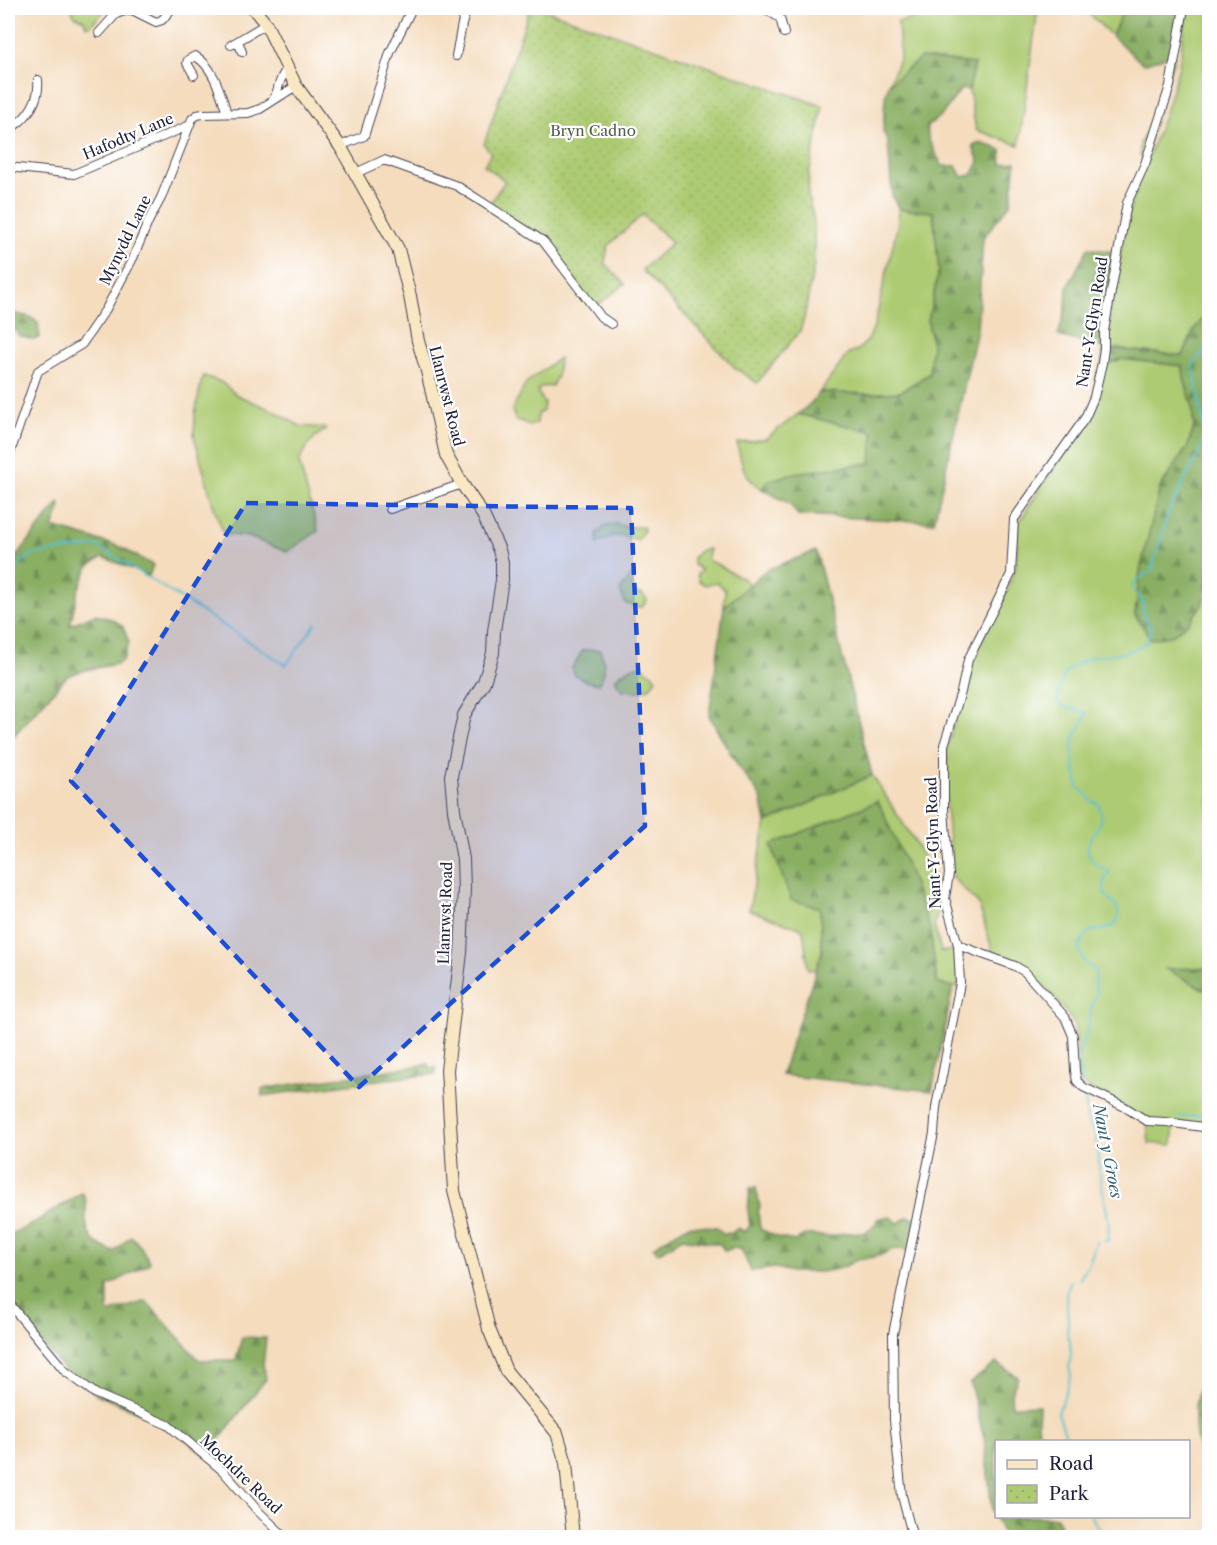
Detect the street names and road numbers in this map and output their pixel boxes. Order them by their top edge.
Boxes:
street label: Hafodty Lane [80,108,176,164]
street label: Mynydd Lane [95,192,155,288]
street label: Nant-Y-Glyn Road [1072,255,1112,389]
street label: Llanrwst Road [425,344,469,448]
street label: Nant-Y-Glyn Road [921,777,945,909]
street label: Llanrwst Road [434,861,456,965]
street label: Mochdre Road [196,1430,286,1518]

